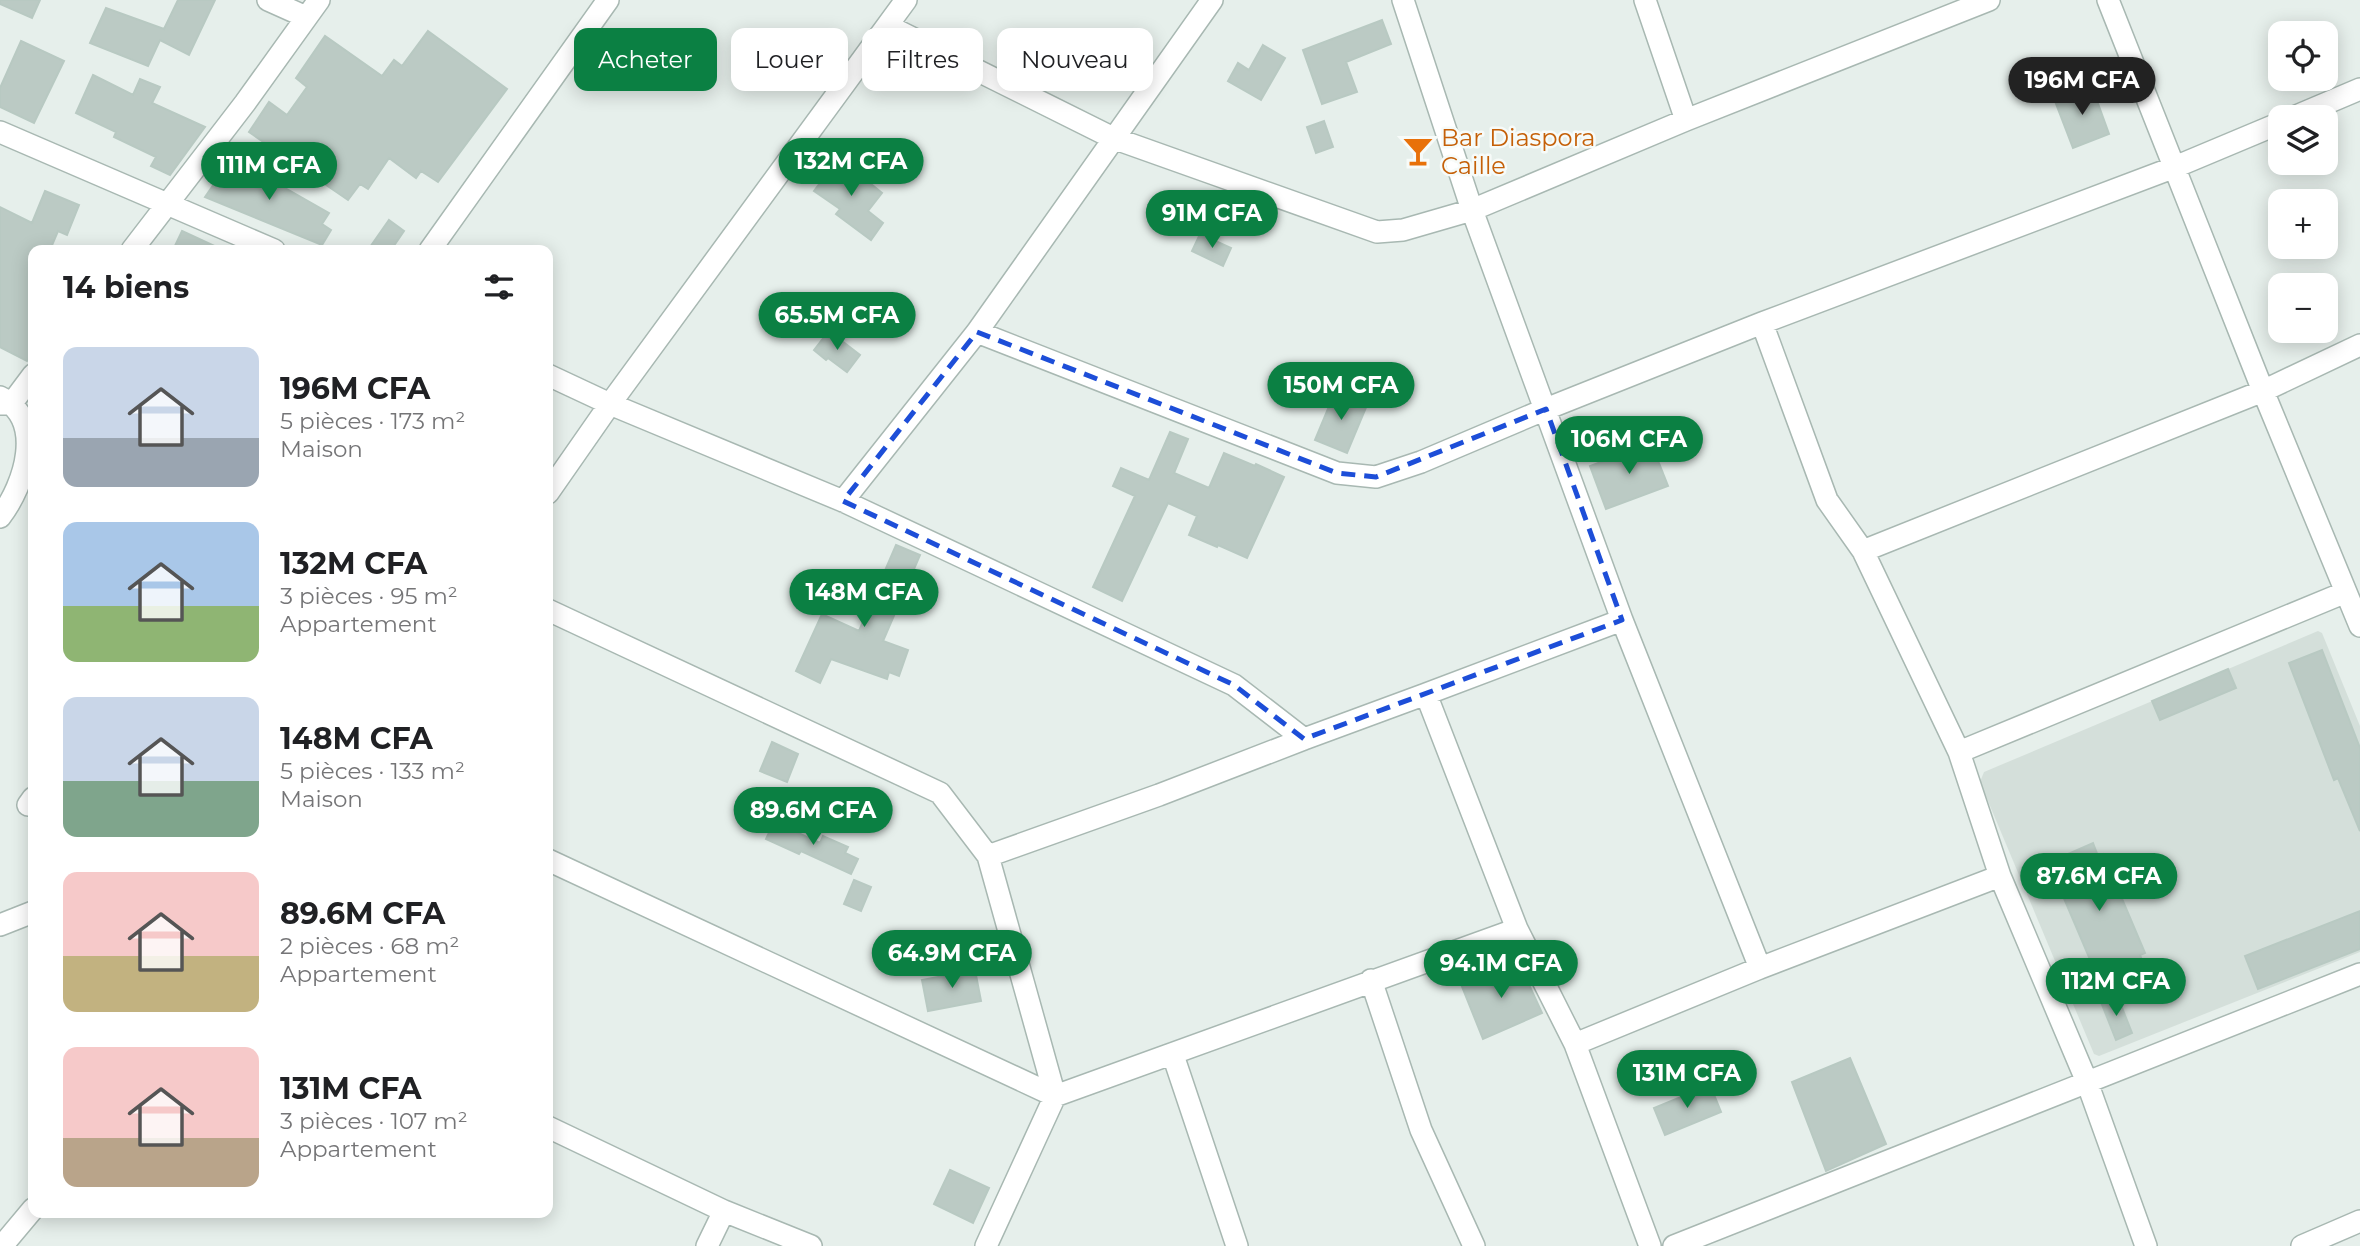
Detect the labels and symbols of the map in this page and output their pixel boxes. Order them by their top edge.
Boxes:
pin: 196M CFA [2010,58,2154,117]
place label: Bar Diaspora Caille [1441,123,1595,180]
bar icon: Bar Diaspora Caille [1401,134,1435,168]
pin: 132M CFA [779,138,923,198]
pin: 111M CFA [197,142,341,202]
pin: 91M CFA [1147,190,1277,250]
pin: 65.5M CFA [757,292,917,352]
pin: 150M CFA [1269,362,1413,422]
pin: 106M CFA [1557,416,1701,476]
pin: 148M CFA [792,570,936,629]
pin: 89.6M CFA [733,788,893,847]
pin: 87.6M CFA [2019,853,2179,913]
pin: 64.9M CFA [872,930,1032,990]
pin: 94.1M CFA [1421,940,1581,1000]
pin: 112M CFA [2044,958,2188,1018]
pin: 131M CFA [1615,1050,1759,1110]

